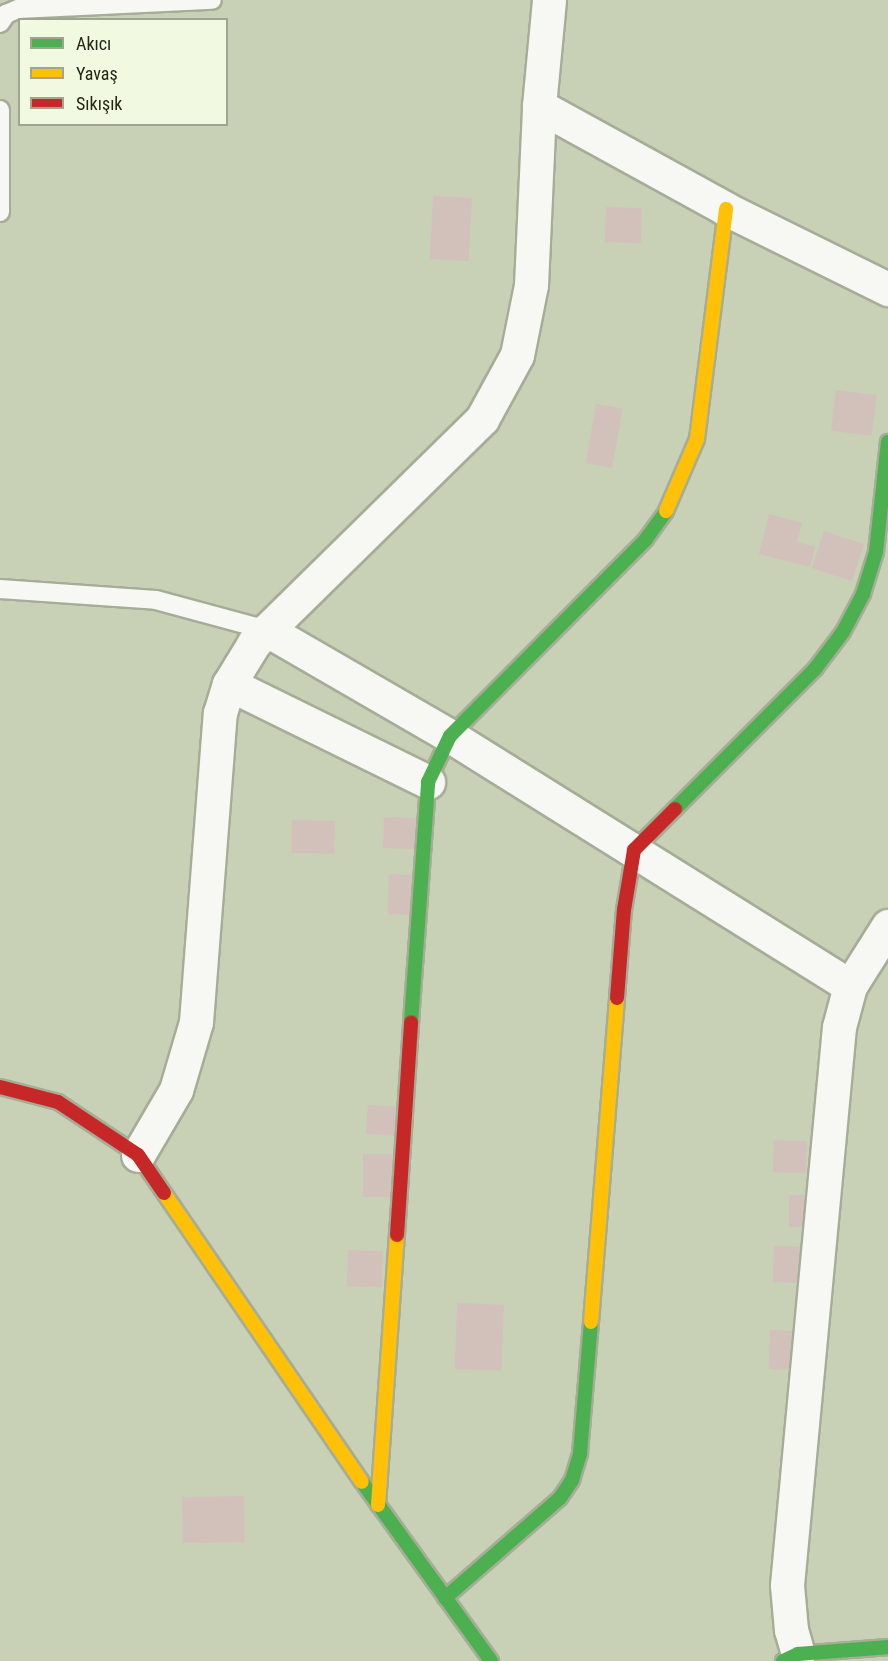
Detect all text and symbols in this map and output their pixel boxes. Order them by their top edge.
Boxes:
legend [18,18,228,126]
text: Akıcı [76,33,111,54]
text: Yavaş [76,63,118,84]
text: Sıkışık [76,93,122,114]

